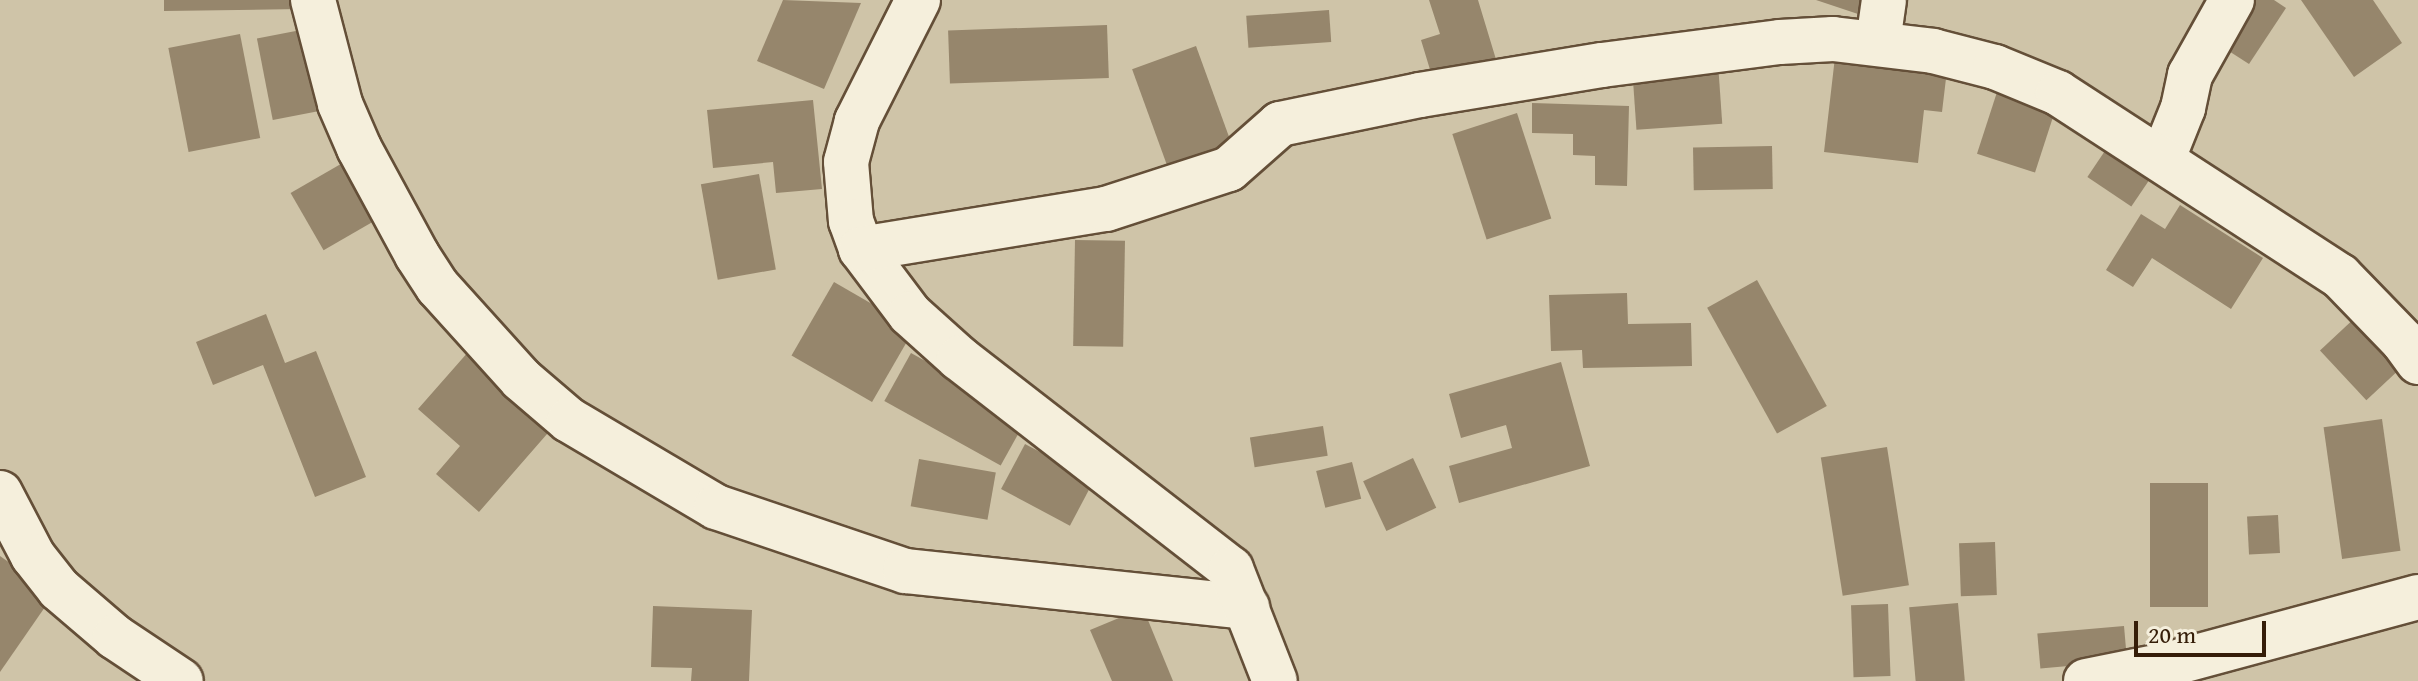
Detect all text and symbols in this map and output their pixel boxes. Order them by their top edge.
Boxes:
scale bar [2138,605,2270,655]
text: 20 m [2148,617,2196,652]

